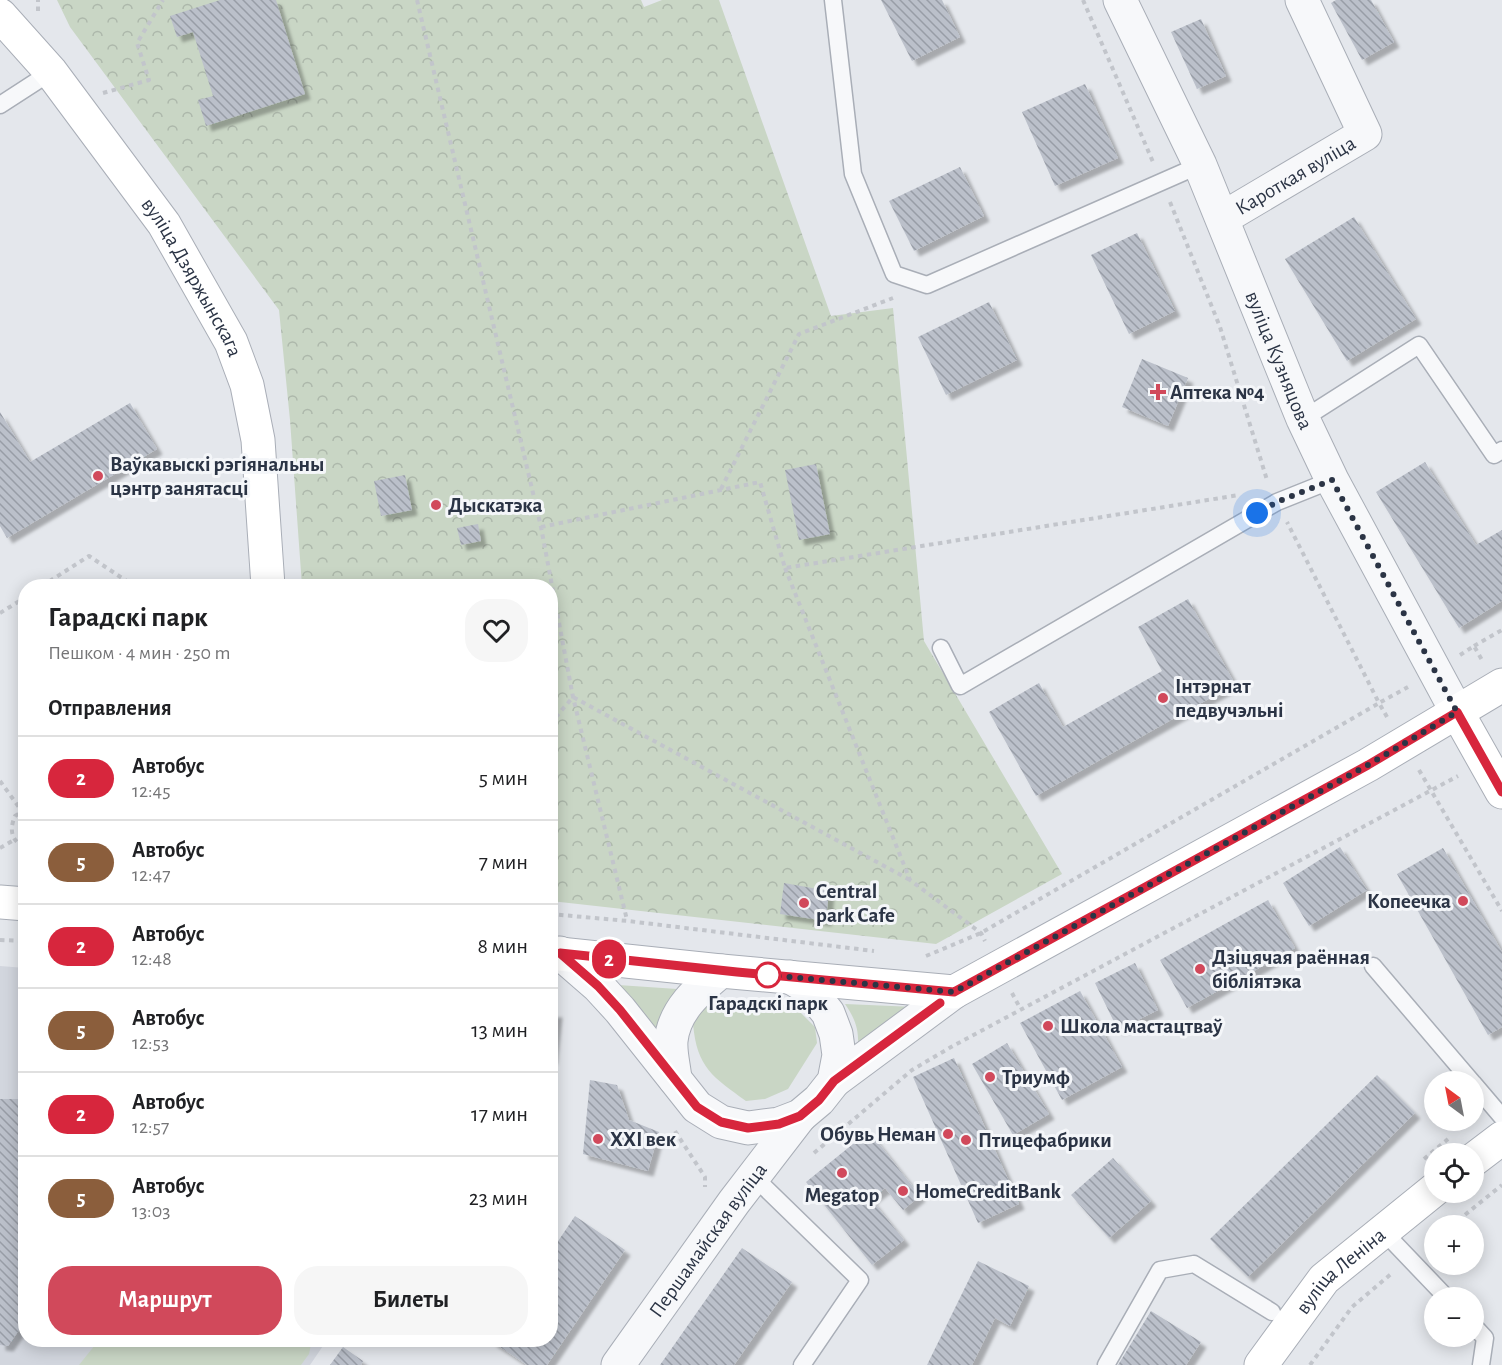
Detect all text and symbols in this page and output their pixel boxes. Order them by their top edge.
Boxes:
street label: Кароткая вуліца [1232,132,1360,219]
street label: вуліца Дзяржынскага [137,194,246,360]
street label: вуліца Кузняцова [1241,288,1317,433]
place label: Аптека №4 [1170,382,1265,403]
marker: Аптека №4 [1151,385,1165,399]
place label: Ваўкавыскі рэгіянальны цэнтр занятасці [110,454,324,499]
marker: Ваўкавыскі рэгіянальны цэнтр занятасці [91,469,105,483]
place label: Дыскатэка [448,495,542,516]
marker: Дыскатэка [429,498,443,512]
your location [1242,498,1272,528]
button: heart [465,599,528,662]
text: Гарадскі парк [48,604,208,632]
text: Пешком · 4 мин · 250 m [48,643,230,663]
place label: Інтэрнат педвучэльні [1175,676,1283,721]
marker: Інтэрнат педвучэльні [1156,691,1170,705]
text: Отправления [48,697,172,719]
text: Автобус [132,755,205,777]
text: 5 мин [479,767,528,789]
text: 2 [76,768,86,789]
text: 12:45 [132,781,171,801]
text: Автобус [132,839,205,861]
text: 7 мин [479,851,528,873]
text: 5 [76,852,86,873]
text: 12:47 [132,865,171,885]
place label: Central park Cafe [816,881,895,926]
place label: Копеечка [1367,891,1451,912]
marker: Копеечка [1456,894,1470,908]
marker: Central park Cafe [797,896,811,910]
text: Автобус [132,923,205,945]
text: 8 мин [477,935,528,957]
text: 2 [76,936,86,957]
line badge: 2 [590,940,628,978]
place label: Дзіцячая раённая бібліятэка [1212,947,1370,992]
text: 12:48 [132,949,172,969]
text: 2 [604,949,614,970]
marker: Гарадскі парк [755,962,781,988]
marker: Дзіцячая раённая бібліятэка [1193,962,1207,976]
place label: Гарадскі парк [708,993,829,1014]
text: Автобус [132,1007,205,1029]
place label: Школа мастацтваў [1060,1016,1223,1037]
text: 13 мин [471,1019,528,1041]
marker: Школа мастацтваў [1041,1019,1055,1033]
text: 5 [76,1020,86,1041]
text: 12:53 [132,1033,169,1053]
place label: Триумф [1002,1067,1070,1088]
marker: Триумф [983,1070,997,1084]
north arrow [1424,1071,1484,1131]
map controls [1424,1071,1484,1347]
text: Автобус [132,1091,205,1113]
text: 17 мин [471,1103,528,1125]
text: 2 [76,1104,86,1125]
text: 12:57 [132,1117,169,1137]
place label: Обувь Неман [820,1124,936,1145]
marker: Обувь Неман [941,1127,955,1141]
place label: XXI век [610,1129,677,1150]
place label: Птицефабрики [978,1130,1112,1151]
marker: XXI век [591,1132,605,1146]
marker: Птицефабрики [959,1133,973,1147]
button: locate [1424,1143,1484,1203]
street label: Першамайская вуліца [645,1159,771,1321]
marker: Megatop [835,1166,849,1180]
text: Автобус [132,1175,205,1197]
place label: HomeCreditBank [915,1181,1062,1202]
marker: HomeCreditBank [896,1184,910,1198]
place label: Megatop [805,1185,879,1206]
text: 23 мин [469,1187,528,1209]
text: 5 [76,1188,86,1209]
text: 13:03 [132,1201,171,1221]
button: + [1424,1215,1484,1275]
street label: вуліца Леніна [1292,1224,1390,1318]
button: Маршрут [48,1266,282,1335]
button: Билеты [294,1266,528,1335]
button: − [1424,1287,1484,1347]

